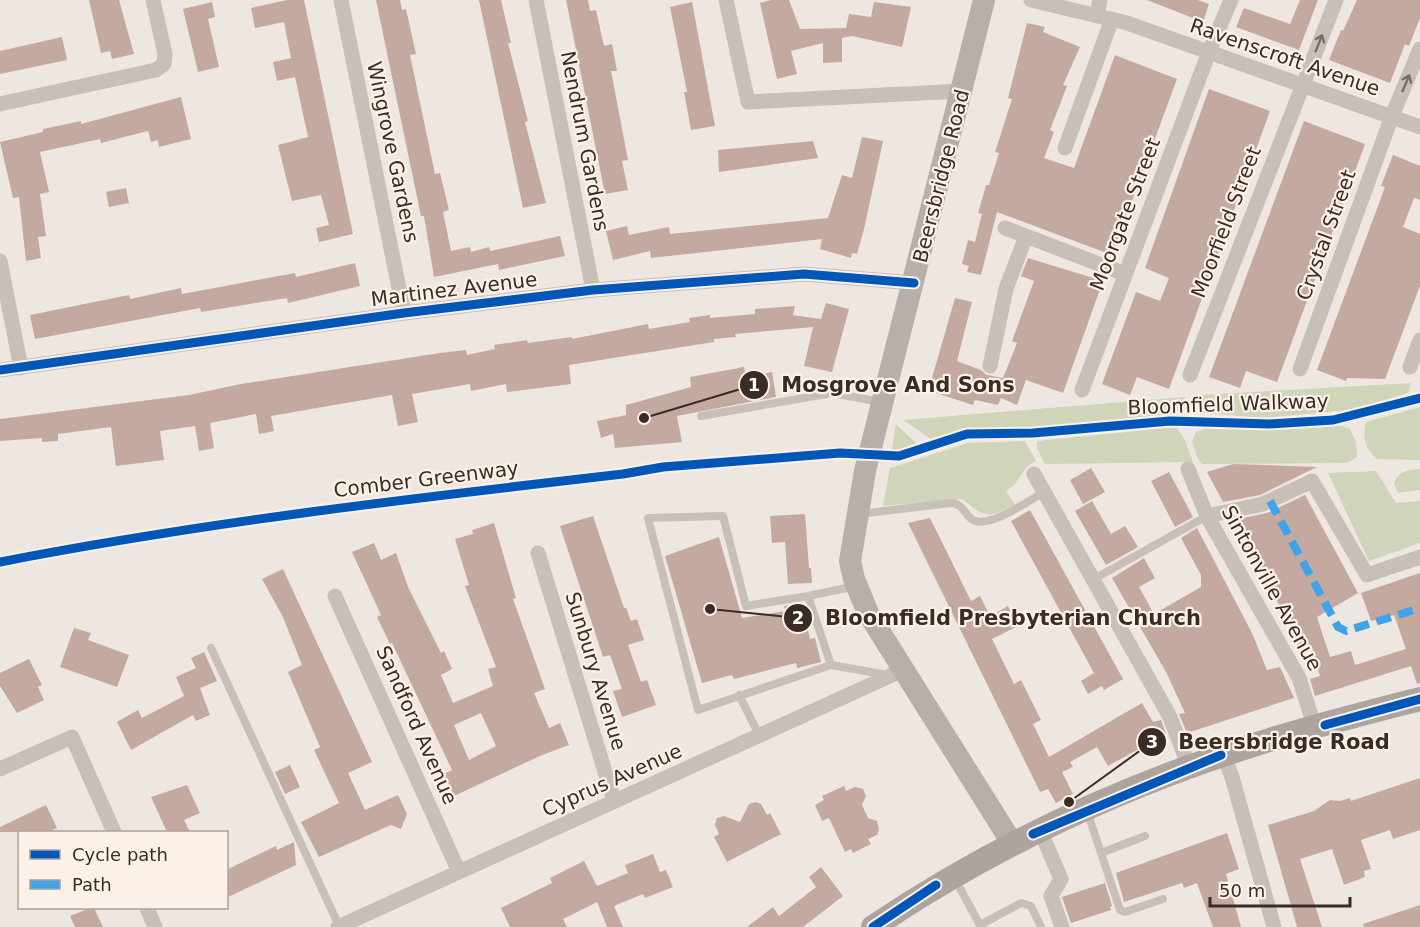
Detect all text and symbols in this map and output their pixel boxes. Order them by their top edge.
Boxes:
street label: Ravenscroft Avenue [1187,13,1383,101]
one-way arrow [1314,34,1325,52]
street label: Nendrum Gardens [556,49,614,233]
street label: Wingrove Gardens [362,59,424,245]
one-way arrow [1401,74,1412,92]
street label: Beersbridge Road [908,87,974,265]
street label: Moorgate Street [1085,134,1165,294]
street label: Moorfield Street [1186,143,1266,301]
street label: Crystal Street [1291,166,1361,304]
street label: Martinez Avenue [370,267,538,311]
callout: Mosgrove And Sons [739,365,1027,404]
text: Mosgrove And Sons [781,373,1015,397]
text: 1 [748,374,760,395]
street label: Bloomfield Walkway [1127,388,1329,420]
street label: Comber Greenway [332,456,520,502]
street label: Sintonville Avenue [1217,501,1327,675]
street label: Sunbury Avenue [561,589,631,753]
callout: Bloomfield Presbyterian Church [783,598,1213,637]
text: Bloomfield Presbyterian Church [825,606,1201,630]
text: 2 [792,607,804,628]
street label: Sandford Avenue [371,642,463,808]
callout: Beersbridge Road [1137,722,1402,761]
text: Beersbridge Road [1178,730,1390,754]
text: 3 [1146,731,1158,752]
street label: Cyprus Avenue [538,738,686,822]
legend [18,831,228,909]
text: Cycle path [72,844,168,865]
scale bar [1210,870,1350,908]
text: Path [72,874,112,895]
text: 50 m [1219,880,1265,901]

